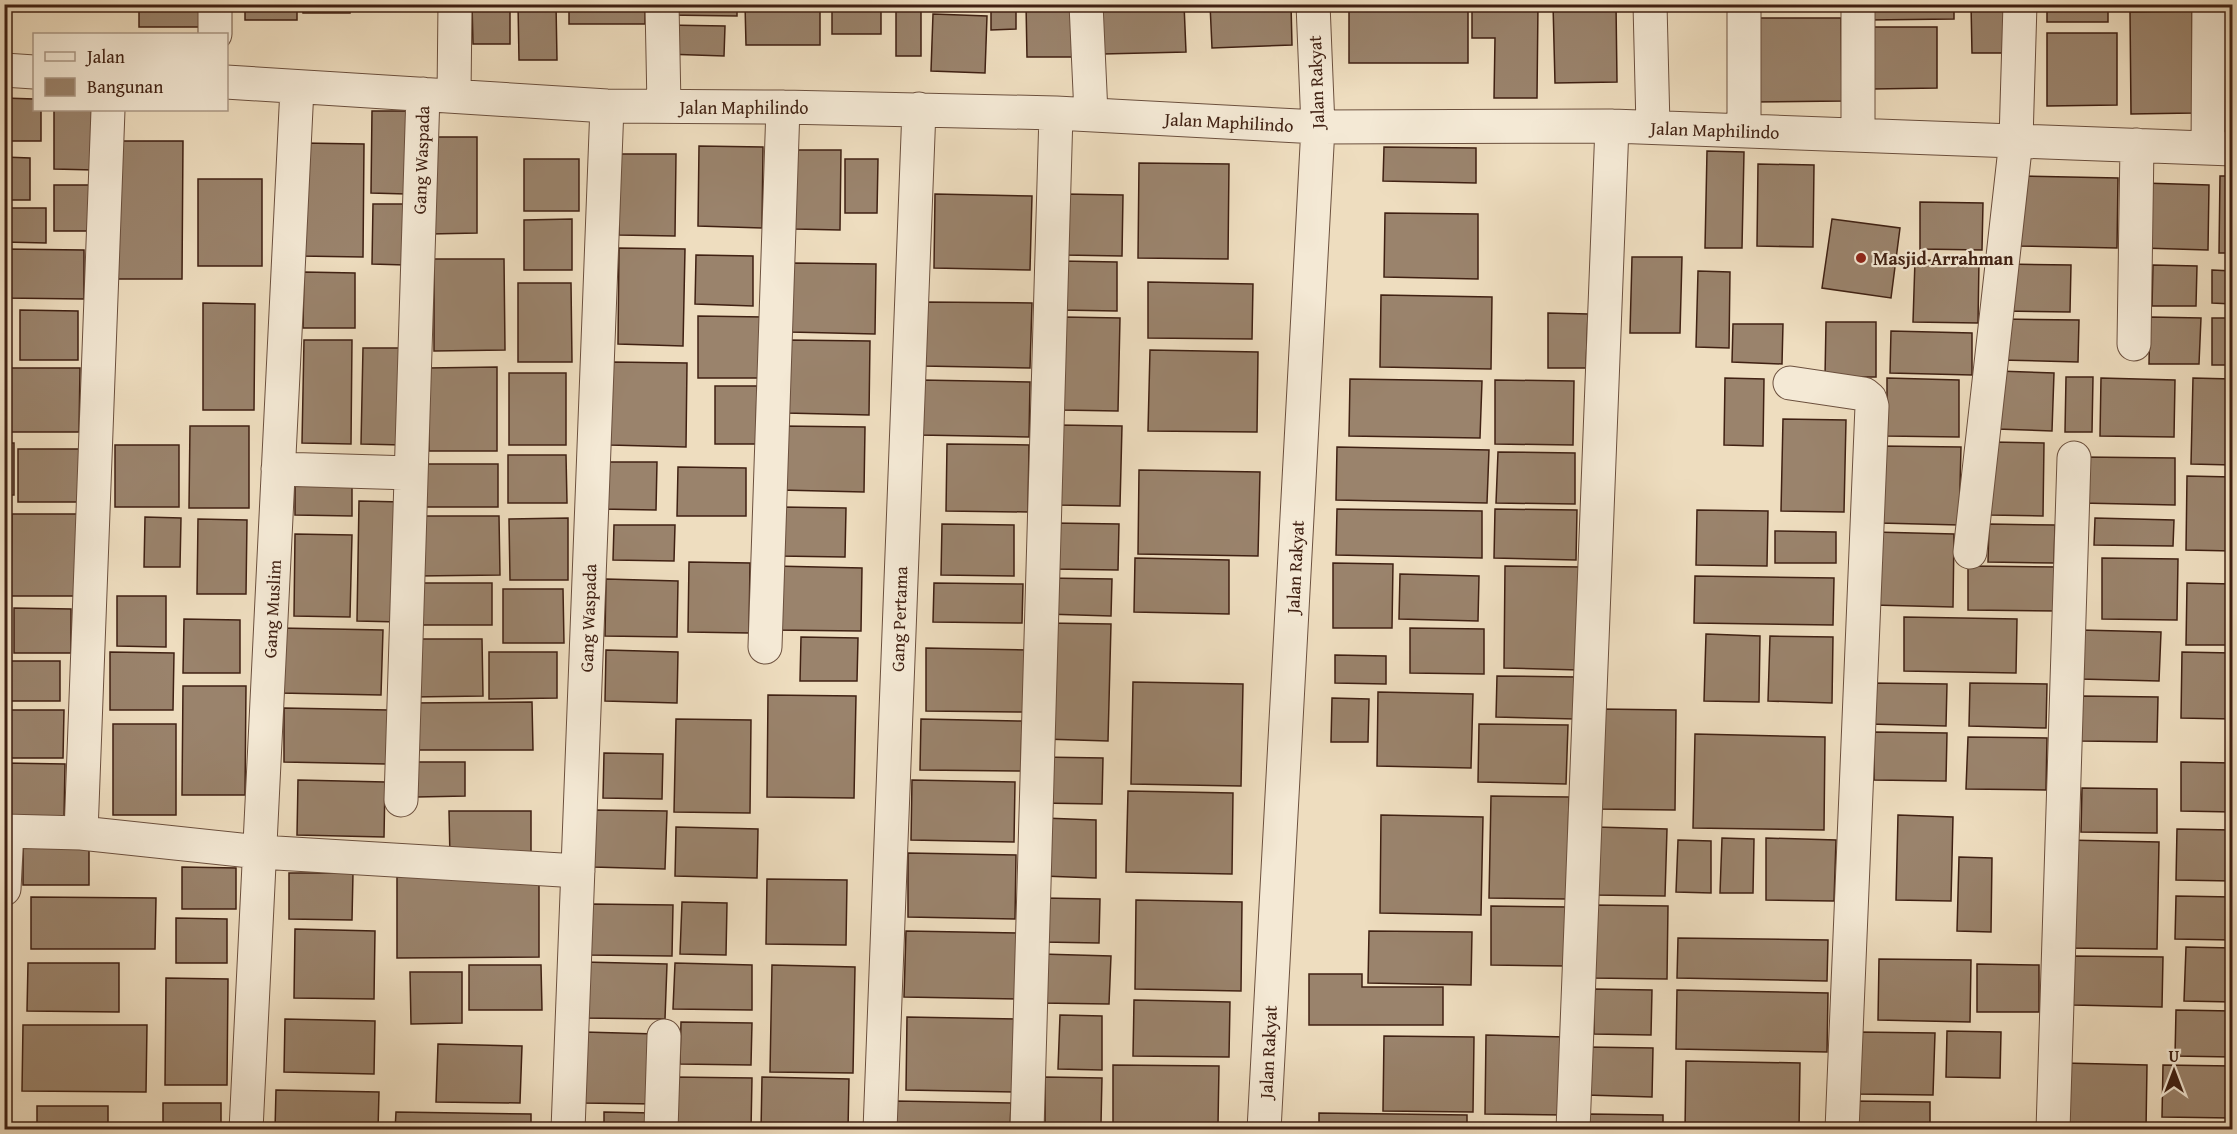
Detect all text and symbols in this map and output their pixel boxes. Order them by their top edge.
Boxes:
legend [33,33,228,111]
street label: Jalan Rakyat [1301,34,1331,131]
text: Jalan [85,43,125,70]
text: Bangunan [87,73,163,100]
street label: Jalan Maphilindo [678,94,808,121]
street label: Gang Waspada [406,105,436,215]
street label: Jalan Maphilindo [1162,105,1294,139]
street label: Jalan Maphilindo [1648,114,1780,146]
place label: Masjid Arrahman [1873,245,2014,272]
marker: Masjid Arrahman [1854,251,1868,265]
street label: Jalan Rakyat [1279,519,1311,616]
street label: Gang Muslim [256,559,288,659]
street label: Gang Waspada [573,563,603,673]
street label: Gang Pertama [884,565,914,672]
street label: Jalan Rakyat [1252,1004,1284,1101]
north arrow [2144,1041,2204,1101]
text: U [2169,1044,2180,1068]

